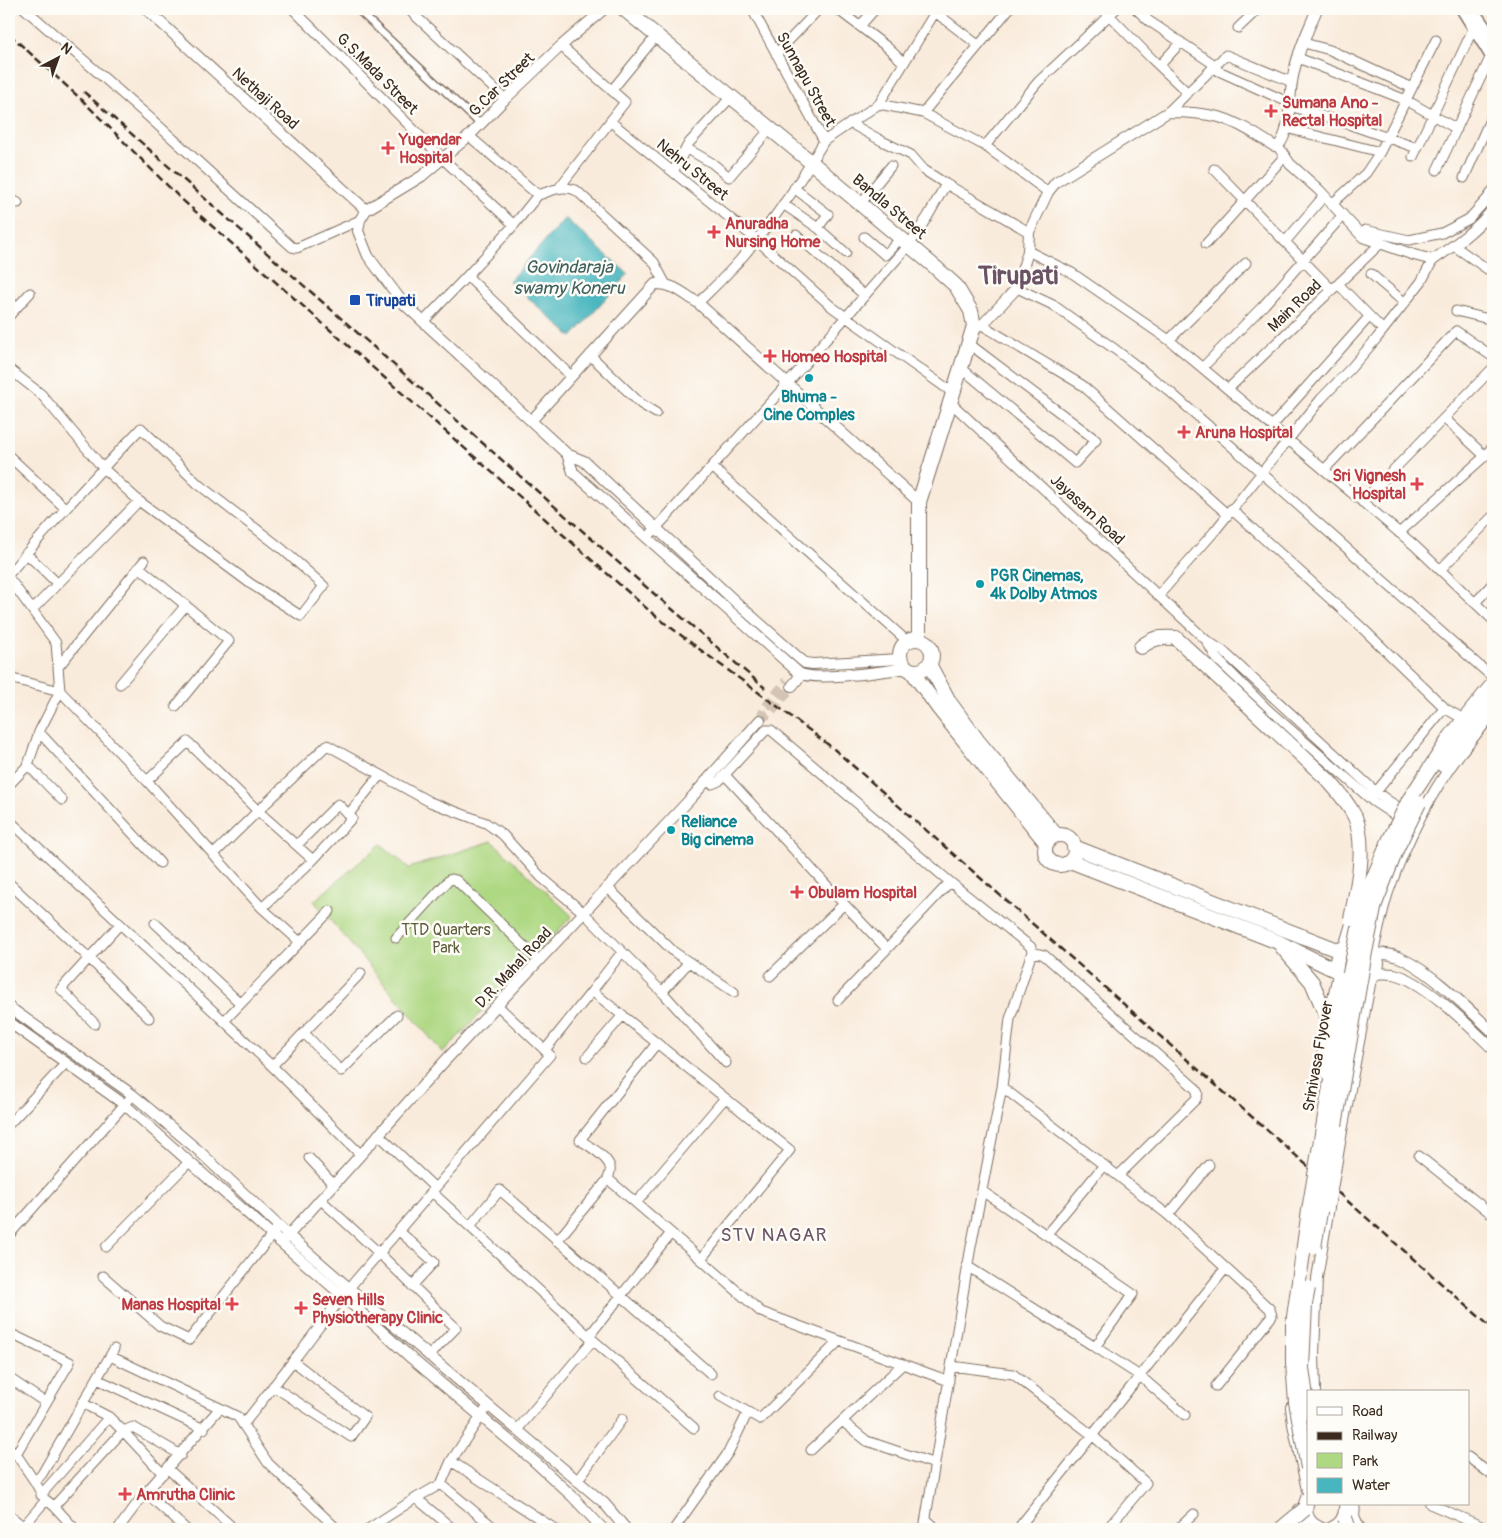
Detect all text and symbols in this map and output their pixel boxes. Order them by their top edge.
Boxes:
street label: G.S.Mada Street [332,29,423,119]
street label: Sunnapu Street [772,29,841,131]
north arrow [32,32,82,82]
text: N [57,39,75,58]
street label: G.Car Street [465,48,539,121]
street label: Nethaji Road [228,63,303,134]
place label: Sumana Ano - Rectal Hospital [1282,93,1383,131]
marker: Sumana Ano - Rectal Hospital [1264,104,1278,118]
place label: Yugendar Hospital [398,130,462,168]
street label: Nehru Street [652,135,733,205]
marker: Yugendar Hospital [381,141,395,155]
street label: Bandla Street [848,170,931,244]
place label: Anuradha Nursing Home [725,214,821,252]
marker: Anuradha Nursing Home [707,225,721,239]
water label: Govindaraja swamy Koneru [513,256,625,300]
district label: Tirupati [977,260,1058,292]
street label: Main Road [1264,275,1326,336]
place label: Tirupati [365,291,415,311]
marker: Tirupati [348,293,362,307]
place label: Homeo Hospital [781,347,888,367]
marker: Homeo Hospital [763,349,777,363]
marker: Bhuma - Cine Comples [803,372,815,384]
place label: Bhuma - Cine Comples [763,387,856,425]
place label: Aruna Hospital [1195,423,1293,443]
marker: Aruna Hospital [1177,425,1191,439]
place label: Sri Vignesh Hospital [1333,466,1406,504]
street label: Jayasam Road [1046,470,1129,549]
marker: Sri Vignesh Hospital [1410,477,1424,491]
place label: PGR Cinemas, 4k Dolby Atmos [990,566,1098,604]
marker: PGR Cinemas, 4k Dolby Atmos [974,578,986,590]
place label: Reliance Big cinema [681,812,754,850]
marker: Reliance Big cinema [665,824,677,836]
place label: Obulam Hospital [808,883,917,903]
marker: Obulam Hospital [790,885,804,899]
park label: TTD Quarters Park [401,920,491,958]
street label: D.R. Mahal Road [471,923,556,1012]
street label: Srinivasa Flyover [1298,999,1338,1113]
district label: STV NAGAR [720,1223,828,1247]
place label: Seven Hills Physiotherapy Clinic [312,1290,443,1328]
place label: Manas Hospital [121,1295,221,1315]
marker: Manas Hospital [225,1297,239,1311]
marker: Seven Hills Physiotherapy Clinic [294,1301,308,1315]
legend [1307,1390,1470,1506]
text: Road [1352,1402,1383,1421]
text: Railway [1352,1426,1398,1445]
text: Park [1352,1452,1379,1471]
text: Water [1352,1476,1391,1495]
place label: Amrutha Clinic [136,1485,235,1505]
marker: Amrutha Clinic [118,1487,132,1501]

